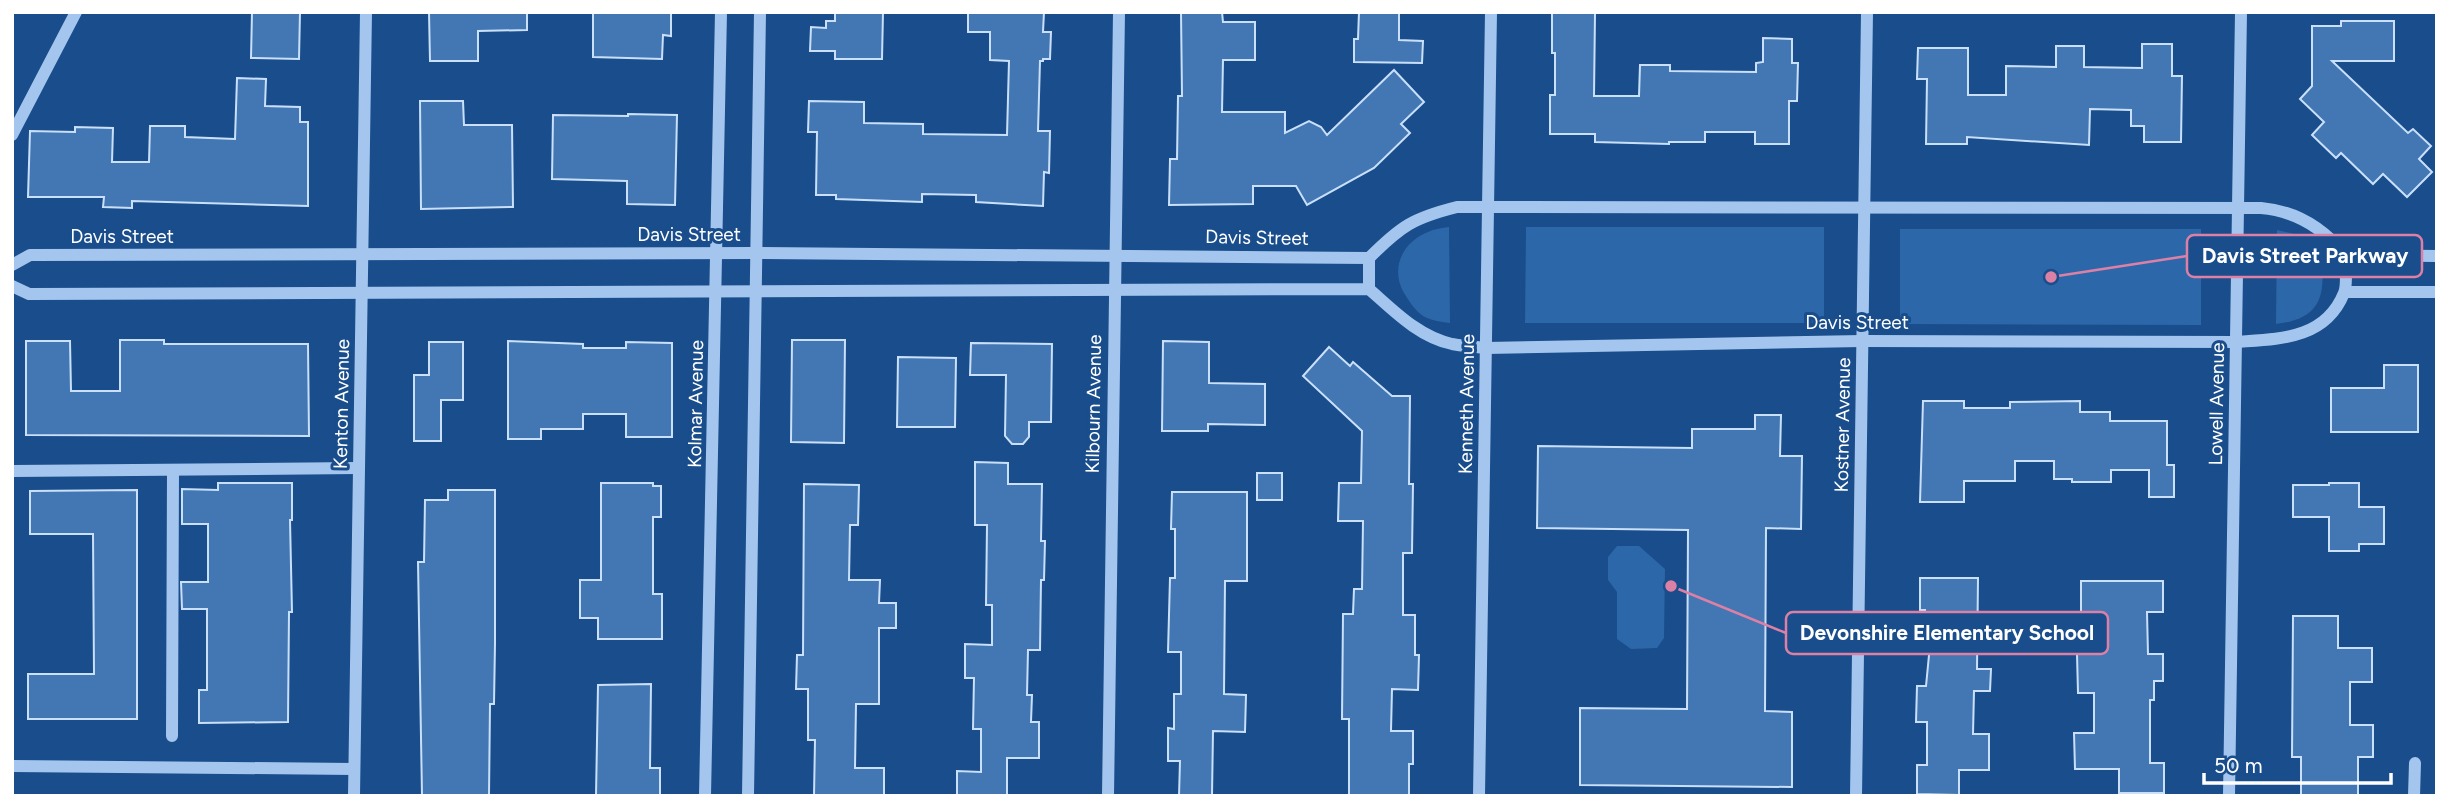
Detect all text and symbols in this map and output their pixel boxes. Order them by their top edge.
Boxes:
street label: Davis Street [637,223,741,246]
street label: Davis Street [70,225,174,248]
street label: Davis Street [1205,225,1309,250]
callout: Davis Street Parkway [2187,235,2422,277]
text: Davis Street Parkway [2202,243,2409,268]
street label: Davis Street [1805,311,1909,334]
street label: Kilbourn Avenue [1081,334,1106,474]
street label: Kenneth Avenue [1454,334,1479,474]
street label: Kenton Avenue [329,339,354,469]
street label: Kolmar Avenue [683,340,708,468]
street label: Lowell Avenue [2204,342,2229,466]
street label: Kostner Avenue [1830,357,1855,493]
callout: Devonshire Elementary School [1786,612,2108,654]
text: Devonshire Elementary School [1800,620,2094,645]
scale bar [2204,742,2391,786]
text: 50 m [2214,753,2263,778]

